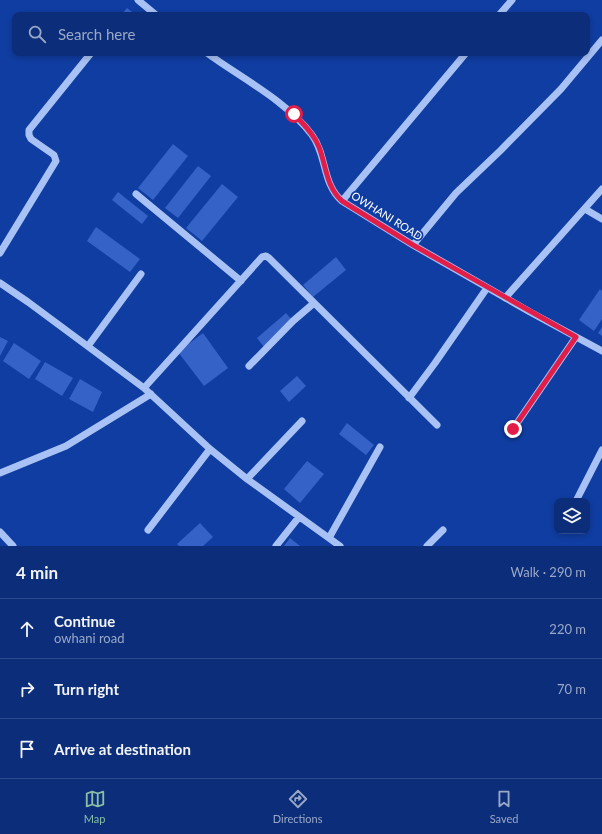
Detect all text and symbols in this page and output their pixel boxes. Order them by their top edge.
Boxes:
search box [12,12,590,56]
icon: search [26,23,48,45]
text: Search here [58,25,135,43]
route start [285,105,303,123]
street label: OWHANI ROAD [349,188,425,243]
route end [504,420,522,438]
map controls [554,498,590,534]
button: layers [554,498,590,534]
text: 4 min [16,562,58,583]
text: Walk · 290 m [510,564,586,580]
text: Continue [54,612,115,630]
icon: ahead [16,618,38,640]
text: 220 m [549,621,586,637]
text: owhani road [54,630,124,646]
icon: right [16,678,38,700]
text: Turn right [54,680,119,698]
text: 70 m [557,681,586,697]
icon: arrive [16,738,38,760]
text: Arrive at destination [54,740,191,758]
tab: Map [84,788,106,825]
tab: Directions [273,788,322,825]
tab: Saved [490,788,518,825]

